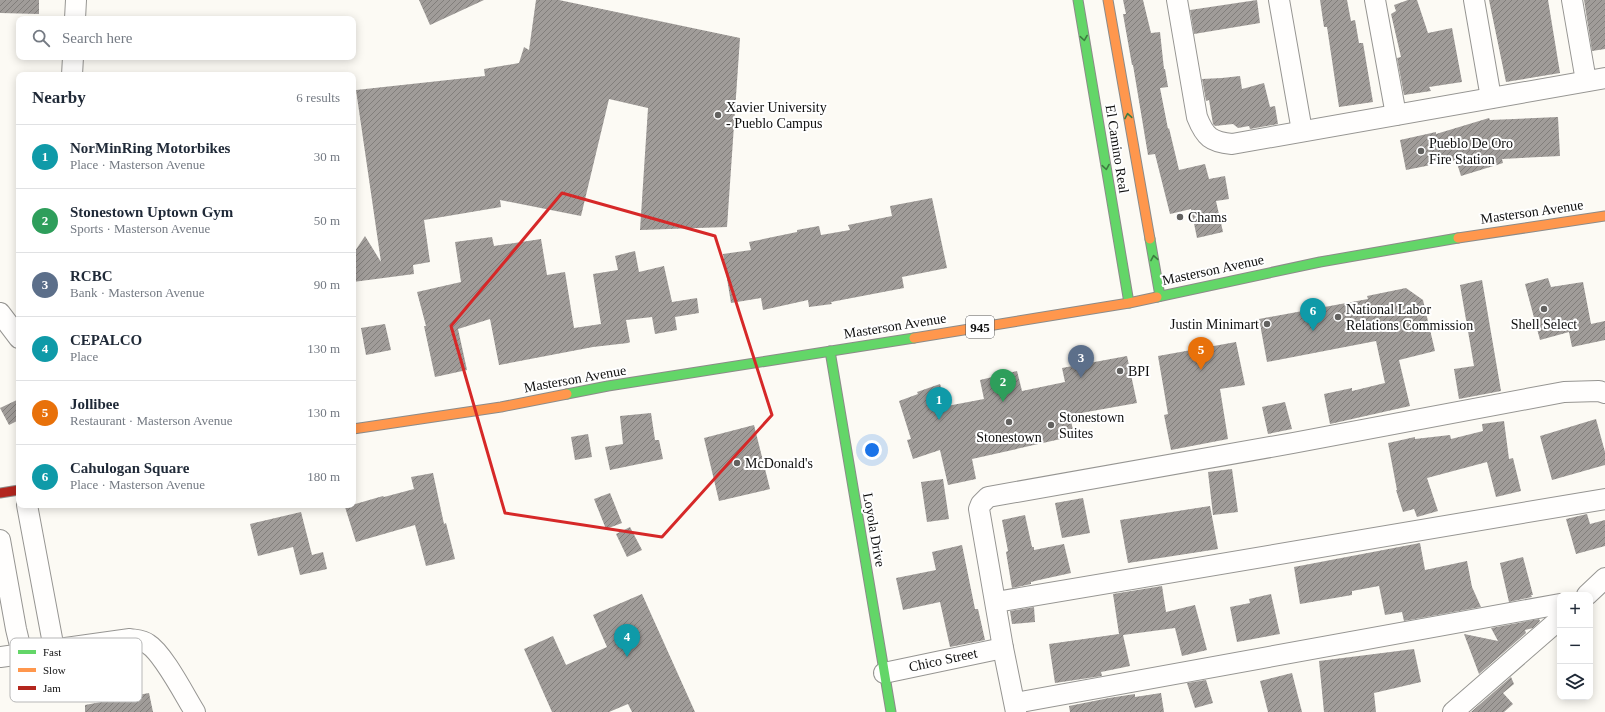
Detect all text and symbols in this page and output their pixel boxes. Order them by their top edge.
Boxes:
search box [16,16,356,60]
icon: search [30,27,52,49]
text: Search here [62,30,132,46]
one-way arrow [1079,35,1088,42]
text: Nearby [32,88,86,107]
text: 6 results [296,90,340,105]
place label: Xavier University - Pueblo Campus [726,100,827,131]
street label: El Camino Real [1103,104,1131,194]
marker: Xavier University - Pueblo Campus [713,110,723,120]
one-way arrow [1125,113,1133,119]
place label: Pueblo De Oro Fire Station [1429,136,1513,167]
text: NorMinRing Motorbikes [70,140,230,156]
marker: Pueblo De Oro Fire Station [1416,146,1426,156]
text: 1 [42,149,48,164]
text: 30 m [314,149,340,164]
text: Place · Masterson Avenue [70,157,205,172]
one-way arrow [1101,164,1110,170]
street label: Masterson Avenue [1480,197,1584,227]
text: Stonestown Uptown Gym [70,204,233,220]
place label: Chams [1188,210,1227,225]
marker: Chams [1175,212,1185,222]
text: 2 [42,213,48,228]
text: 50 m [314,213,340,228]
text: Sports · Masterson Avenue [70,221,210,236]
street label: Masterson Avenue [1161,252,1265,288]
one-way arrow [1150,254,1158,261]
text: RCBC [70,268,113,284]
text: 3 [42,277,48,292]
text: 90 m [314,277,340,292]
text: Bank · Masterson Avenue [70,285,204,300]
pin: 6 [1300,298,1326,331]
place label: National Labor Relations Commission [1346,302,1473,333]
marker: Shell Select [1539,304,1549,314]
street label: Masterson Avenue [843,310,947,342]
marker: National Labor Relations Commission [1333,312,1343,322]
road number: 945 [966,316,994,338]
place label: Justin Minimart [1170,317,1259,332]
place label: Shell Select [1511,317,1577,332]
marker: Justin Minimart [1262,319,1272,329]
text: CEPALCO [70,332,142,348]
pin: 5 [1188,337,1214,370]
text: 4 [42,341,48,356]
text: 130 m [307,341,340,356]
pin: 3 [1068,345,1094,378]
text: Place [70,349,98,364]
street label: Masterson Avenue [523,363,627,395]
place label: BPI [1128,364,1150,379]
marker: BPI [1115,366,1125,376]
pin: 2 [990,369,1016,402]
pin: 1 [926,387,952,420]
text: Jollibee [70,396,119,412]
text: 5 [42,405,48,420]
text: 130 m [307,405,340,420]
place label: Stonestown Suites [1059,410,1124,441]
text: Restaurant · Masterson Avenue [70,413,233,428]
marker: Stonestown [1004,417,1014,427]
marker: Stonestown Suites [1046,420,1056,430]
place label: Stonestown [976,430,1042,445]
your location [862,440,882,460]
place label: McDonald's [745,456,813,471]
marker: McDonald's [732,458,742,468]
text: Cahulogan Square [70,460,189,476]
text: 6 [42,469,48,484]
text: 180 m [307,469,340,484]
text: Place · Masterson Avenue [70,477,205,492]
street label: Loyola Drive [860,492,888,568]
map controls [1557,592,1593,700]
button: + [1557,592,1593,628]
pin: 4 [614,624,640,657]
button: − [1557,628,1593,664]
legend [10,638,142,702]
street label: Chico Street [907,645,979,675]
text: Fast [43,646,61,658]
text: Slow [43,664,66,676]
button: layers [1557,664,1593,700]
text: Jam [43,682,61,694]

